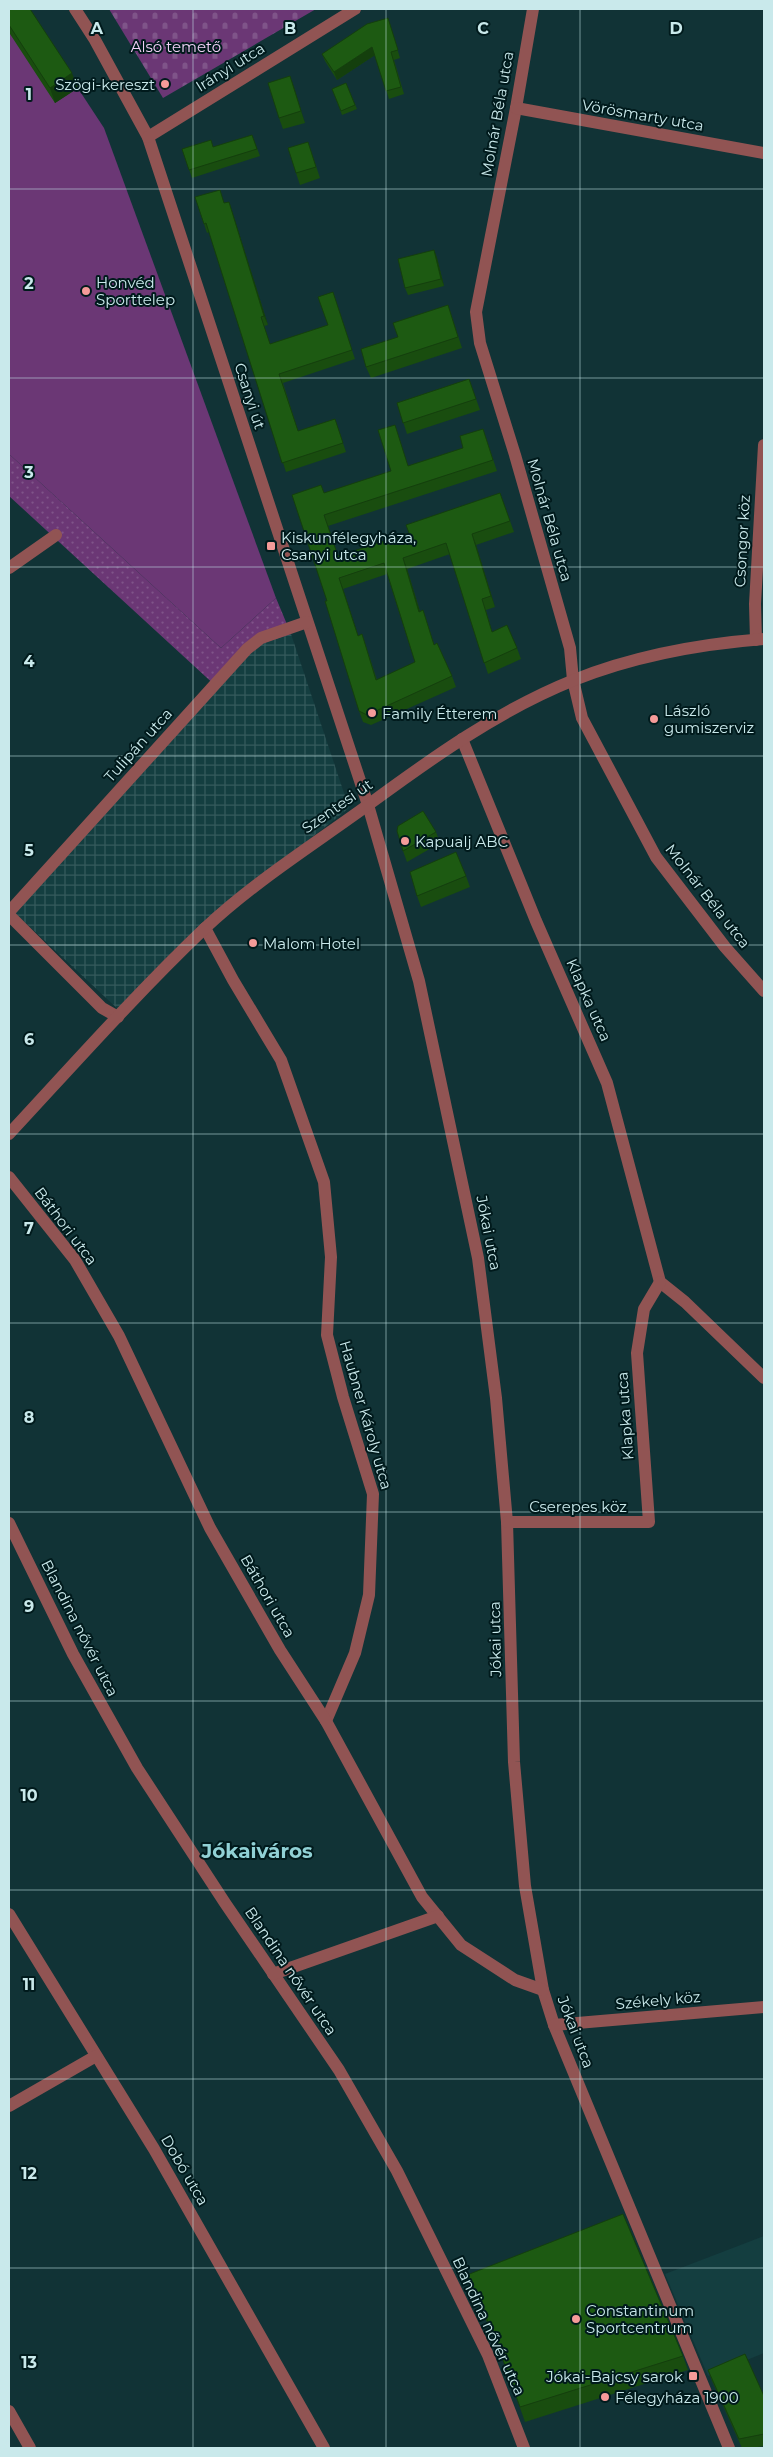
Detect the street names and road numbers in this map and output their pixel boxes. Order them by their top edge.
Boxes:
street label: Irányi utca [192,38,268,96]
street label: Molnár Béla utca [477,50,517,178]
street label: Vörösmarty utca [581,95,705,135]
street label: Csanyi út [230,360,270,432]
street label: Molnár Béla utca [523,456,577,584]
street label: Csongor köz [730,494,754,588]
street label: Tulipán utca [100,704,176,786]
street label: Szentesi út [298,775,376,837]
street label: Molnár Béla utca [661,840,755,952]
street label: Klapka utca [562,956,616,1044]
street label: Báthori utca [30,1183,102,1269]
street label: Jókai utca [472,1193,506,1272]
street label: Haubner Károly utca [336,1338,396,1492]
street label: Klapka utca [612,1371,638,1461]
street label: Cserepes köz [529,1497,627,1516]
street label: Báthori utca [237,1551,299,1641]
street label: Blandina nővér utca [37,1556,123,1700]
street label: Jókai utca [485,1601,505,1678]
street label: Blandina nővér utca [241,1903,341,2039]
street label: Székely köz [615,1987,702,2013]
street label: Jókai utca [553,1992,598,2071]
street label: Dobó utca [157,2131,213,2209]
street label: Blandina nővér utca [449,2254,529,2398]

